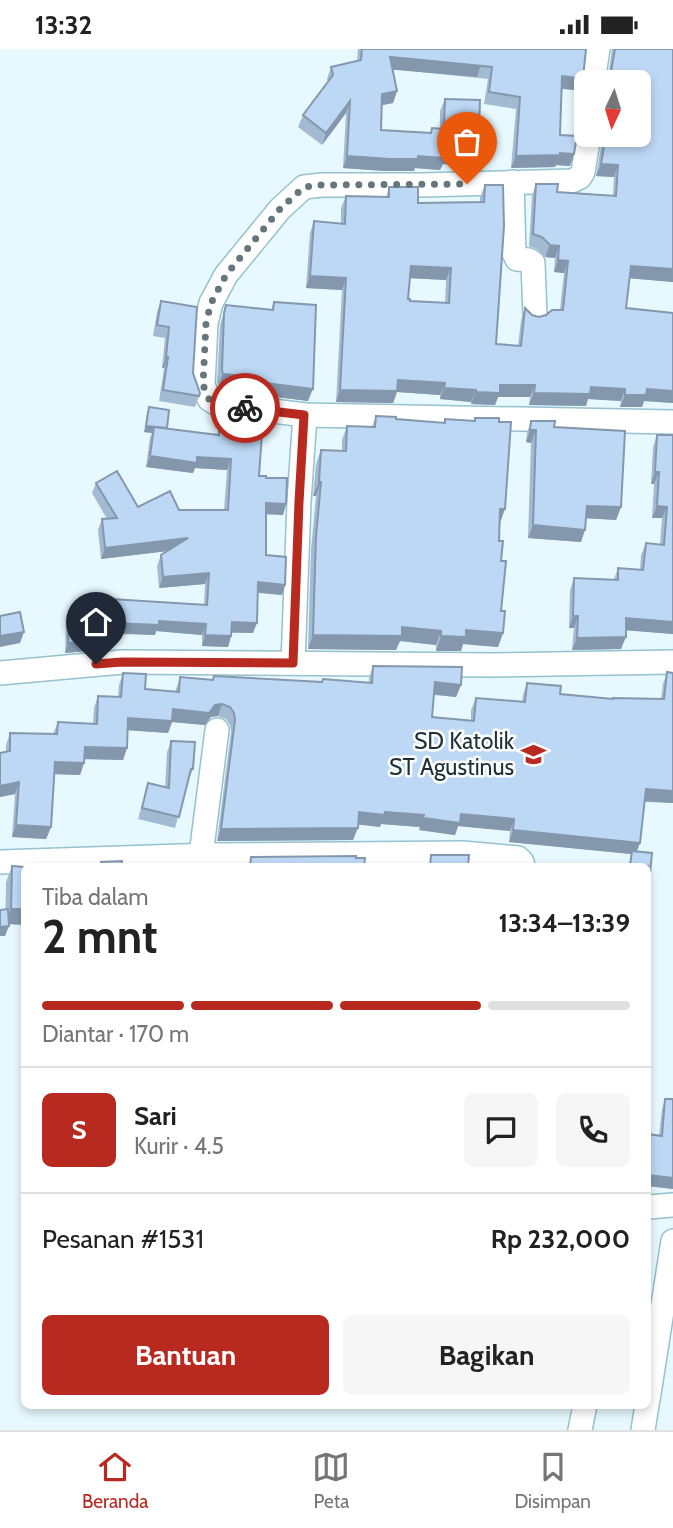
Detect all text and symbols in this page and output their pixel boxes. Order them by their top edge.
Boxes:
text: 13:32 [35,9,92,41]
north arrow [574,70,651,147]
map controls [574,70,651,147]
pin [437,112,497,184]
icon: bag [448,123,486,161]
courier [210,373,280,443]
icon: bike [226,389,264,427]
pin [66,592,126,664]
icon: home [77,603,115,641]
place label: SD Katolik ST Agustinus [389,727,515,781]
school or university icon: SD Katolik ST Agustinus [520,740,548,768]
text: Tiba dalam [42,883,148,911]
text: 13:34–13:39 [498,907,630,939]
text: 2 mnt [42,909,158,965]
text: Diantar · 170 m [42,1020,189,1048]
button: chat [464,1093,538,1167]
button: phone [556,1093,630,1167]
text: Sari [134,1100,177,1132]
text: S [71,1114,87,1146]
text: Kurir · 4.5 [134,1132,224,1160]
text: Pesanan #1531 [42,1223,204,1255]
text: Rp 232,000 [491,1223,630,1255]
button: Bantuan [42,1315,329,1395]
button: Bagikan [343,1315,630,1395]
tab: Beranda [82,1448,148,1513]
tab: Peta [312,1448,350,1513]
tab: Disimpan [514,1448,591,1513]

